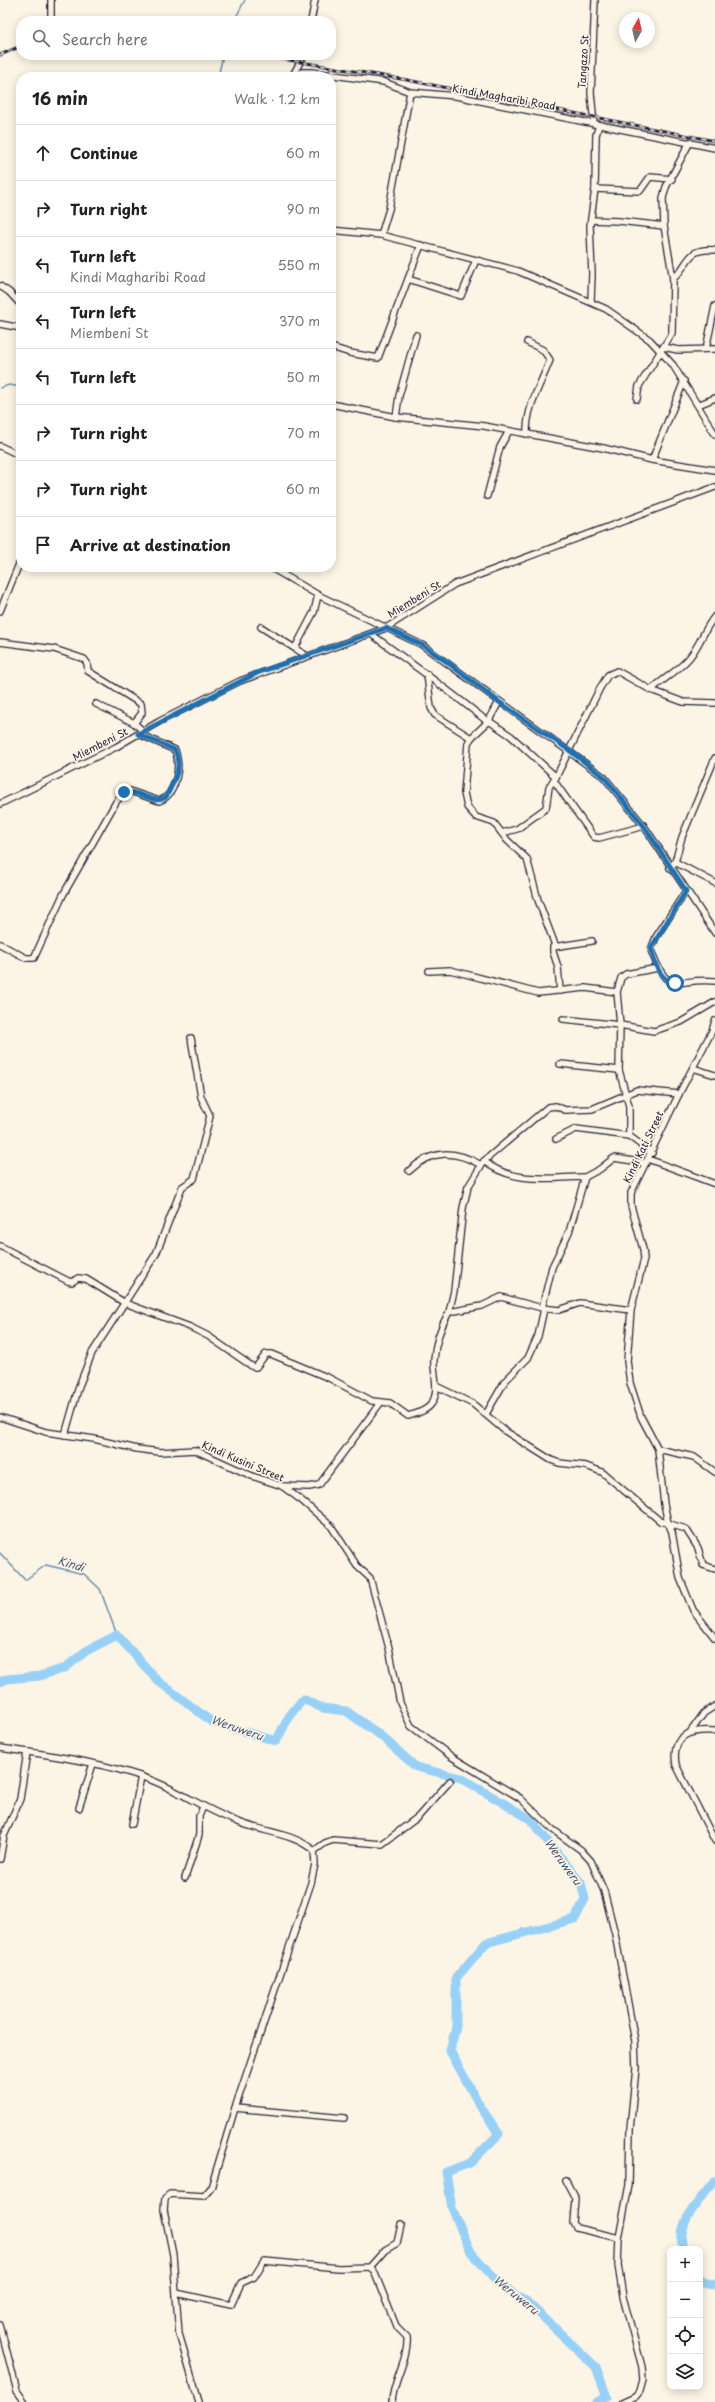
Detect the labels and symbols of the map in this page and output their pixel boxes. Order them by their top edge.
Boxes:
north arrow [619,12,655,48]
street label: Tangazo St [574,35,591,89]
street label: Kindi Magharibi Road [451,80,557,113]
street label: Miembeni St [384,576,443,621]
street label: Miembeni St [69,723,130,764]
route end [115,783,133,801]
route start [666,974,684,992]
street label: Kindi Kati Street [619,1108,667,1185]
street label: Kindi Kusini Street [200,1436,287,1485]
water label: Kindi [56,1551,88,1576]
water label: Weruweru [209,1711,267,1745]
water label: Weruweru [541,1835,587,1890]
water label: Weruweru [490,2271,544,2319]

